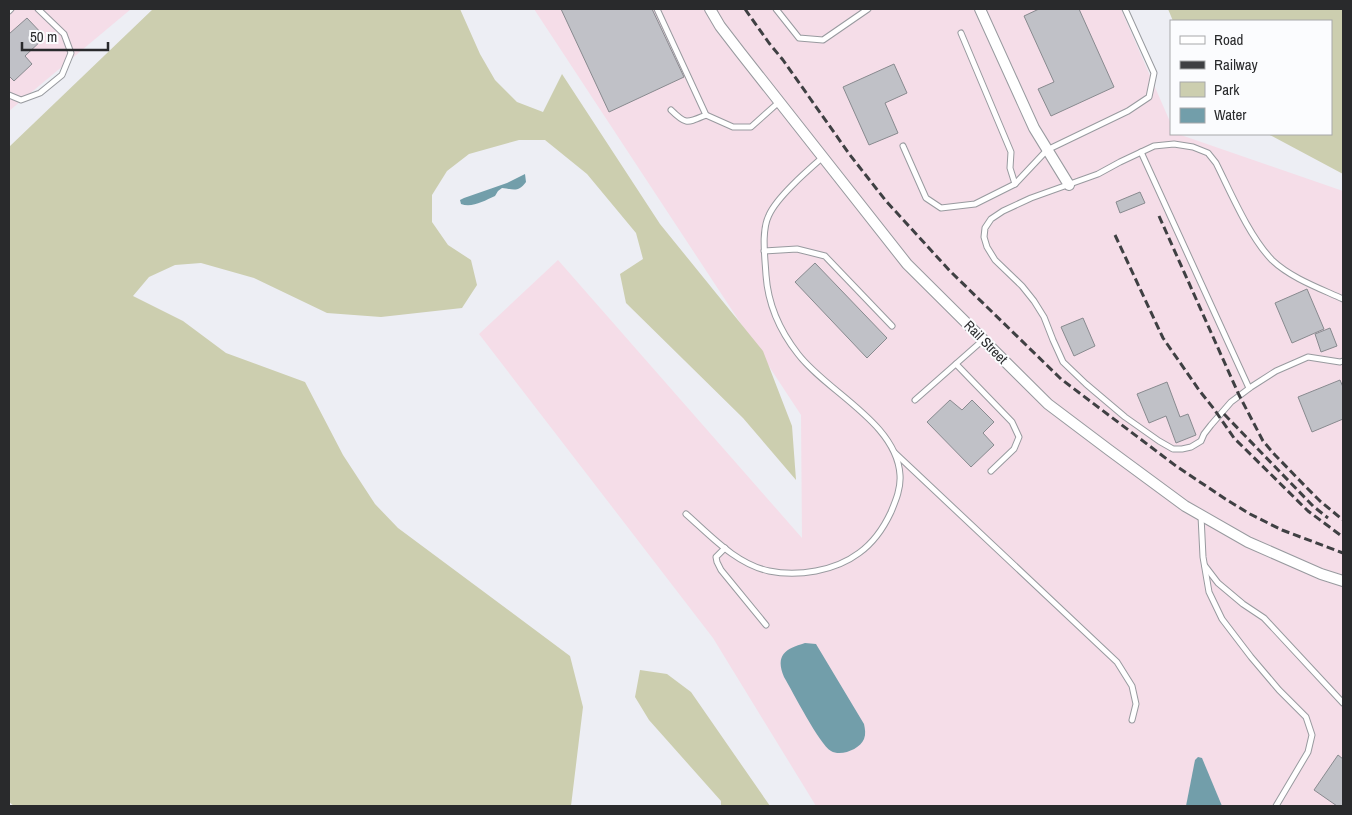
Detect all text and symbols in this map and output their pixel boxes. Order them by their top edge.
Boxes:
scale bar [22,20,109,52]
legend [1170,20,1332,135]
text: 50 m [30,26,57,47]
text: Road [1214,29,1243,50]
text: Railway [1214,54,1259,75]
text: Park [1214,79,1240,100]
text: Water [1214,104,1246,125]
street label: Rail Street [960,316,1012,368]

